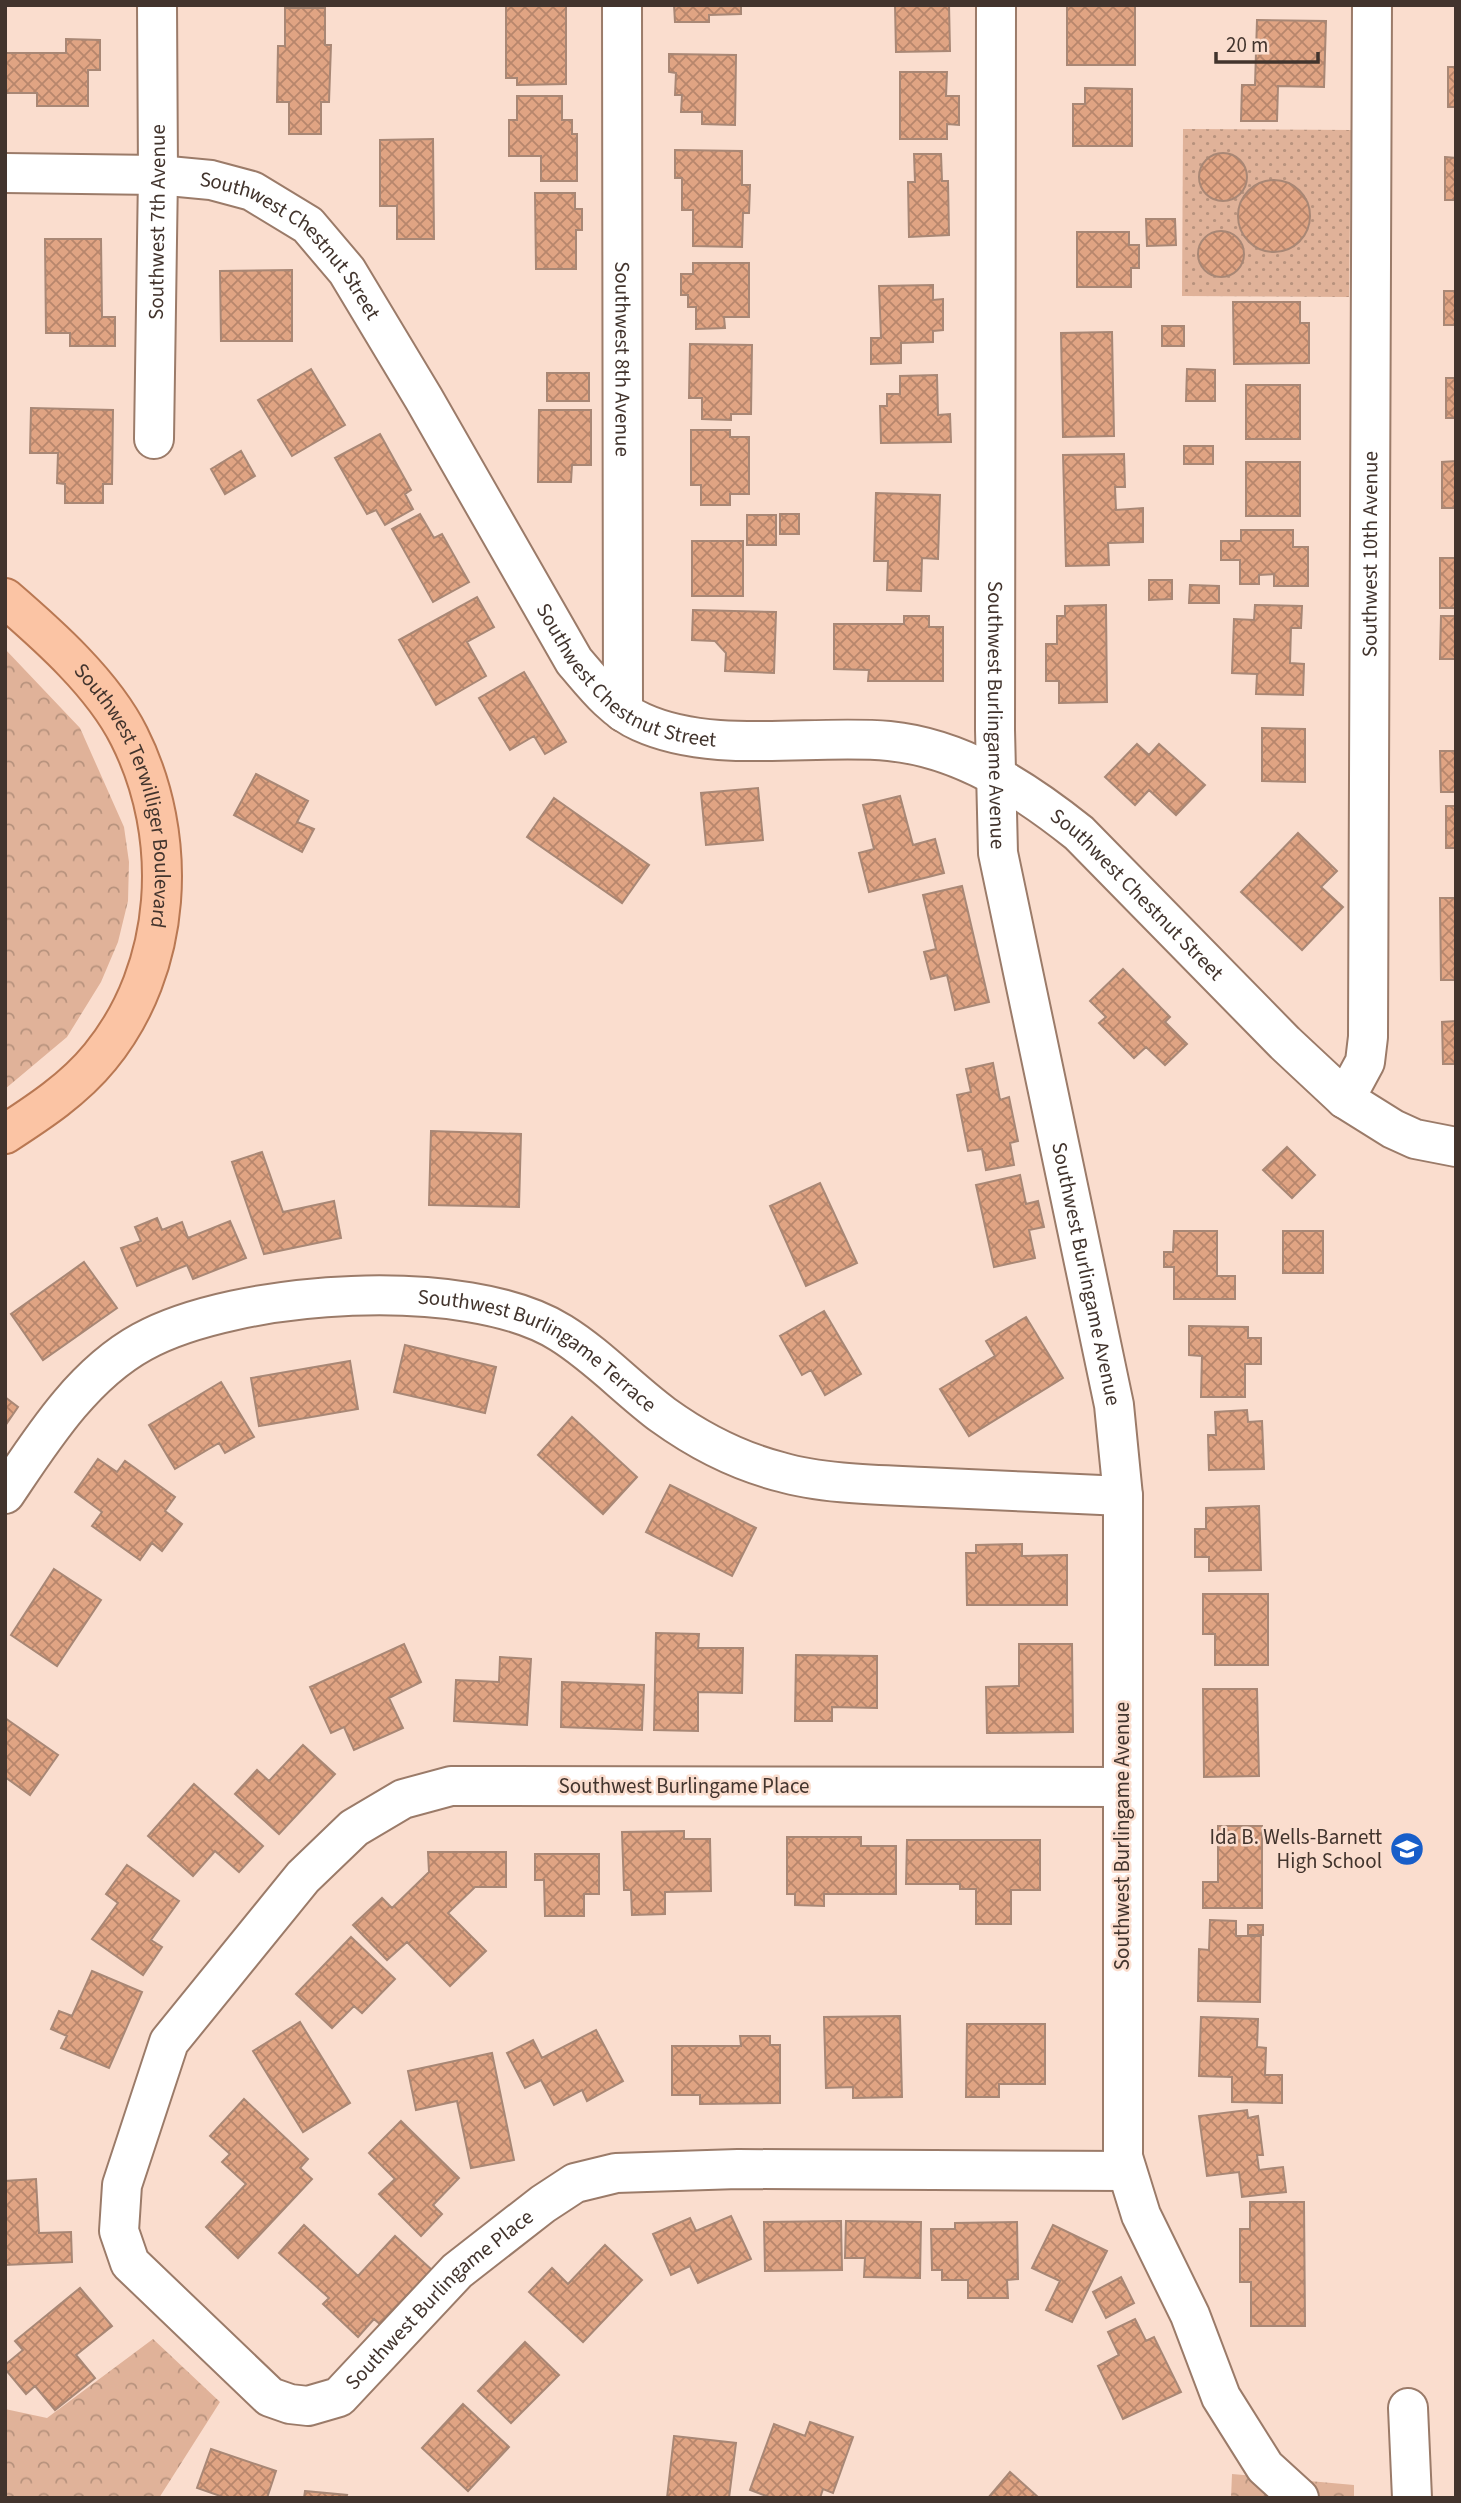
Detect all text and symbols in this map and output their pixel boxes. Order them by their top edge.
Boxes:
scale bar [1216,21,1318,65]
text: 20 m [1226,30,1268,60]
street label: Southwest 7th Avenue [141,124,173,320]
street label: Southwest Chestnut Street [198,164,388,325]
street label: Southwest 8th Avenue [607,261,638,457]
street label: Southwest 10th Avenue [1354,451,1385,657]
street label: Southwest Burlingame Avenue [980,581,1013,850]
street label: Southwest Chestnut Street [529,597,718,755]
street label: Southwest Terwilliger Boulevard [67,656,177,930]
street label: Southwest Chestnut Street [1044,801,1231,987]
street label: Southwest Burlingame Avenue [1044,1139,1129,1408]
street label: Southwest Burlingame Terrace [417,1282,663,1419]
street label: Southwest Burlingame Avenue [1107,1702,1137,1970]
street label: Southwest Burlingame Place [559,1771,809,1801]
place label: Ida B. Wells-Barnett High School [1209,1822,1382,1876]
school or university icon: Ida B. Wells-Barnett High School [1388,1830,1426,1868]
street label: Southwest Burlingame Place [338,2202,540,2397]

